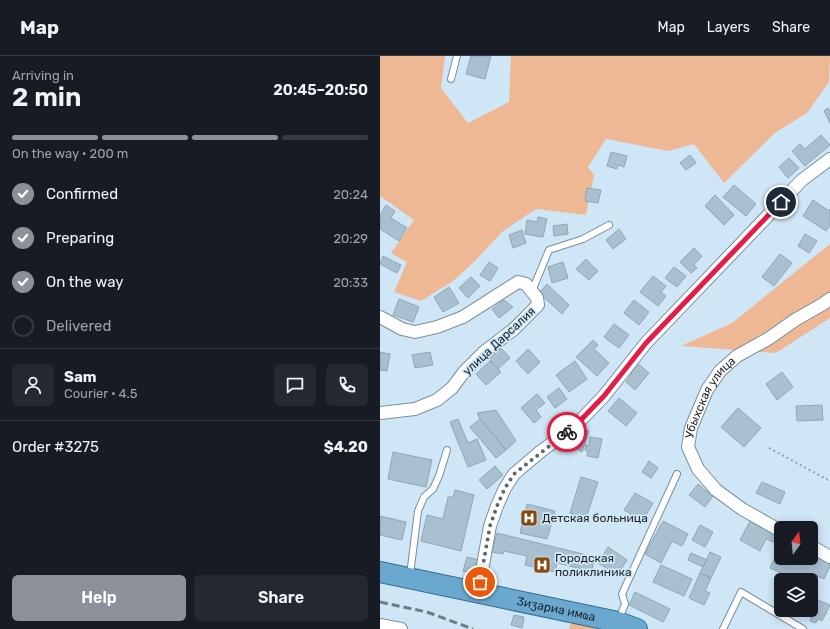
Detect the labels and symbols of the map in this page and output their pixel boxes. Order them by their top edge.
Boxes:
pin [764,185,798,219]
street label: улица Дарсалия [460,304,538,378]
street label: Убыхская улица [682,354,738,439]
courier [547,412,587,452]
hospital icon: Детская больница [519,508,539,528]
place label: Детская больница [542,511,648,525]
north arrow [774,521,818,565]
place label: Городская поликлиника [555,551,632,579]
hospital icon: Городская поликлиника [532,555,552,575]
pin [463,565,497,599]
street label: Ӡиӡариа имҩа [515,594,597,624]

